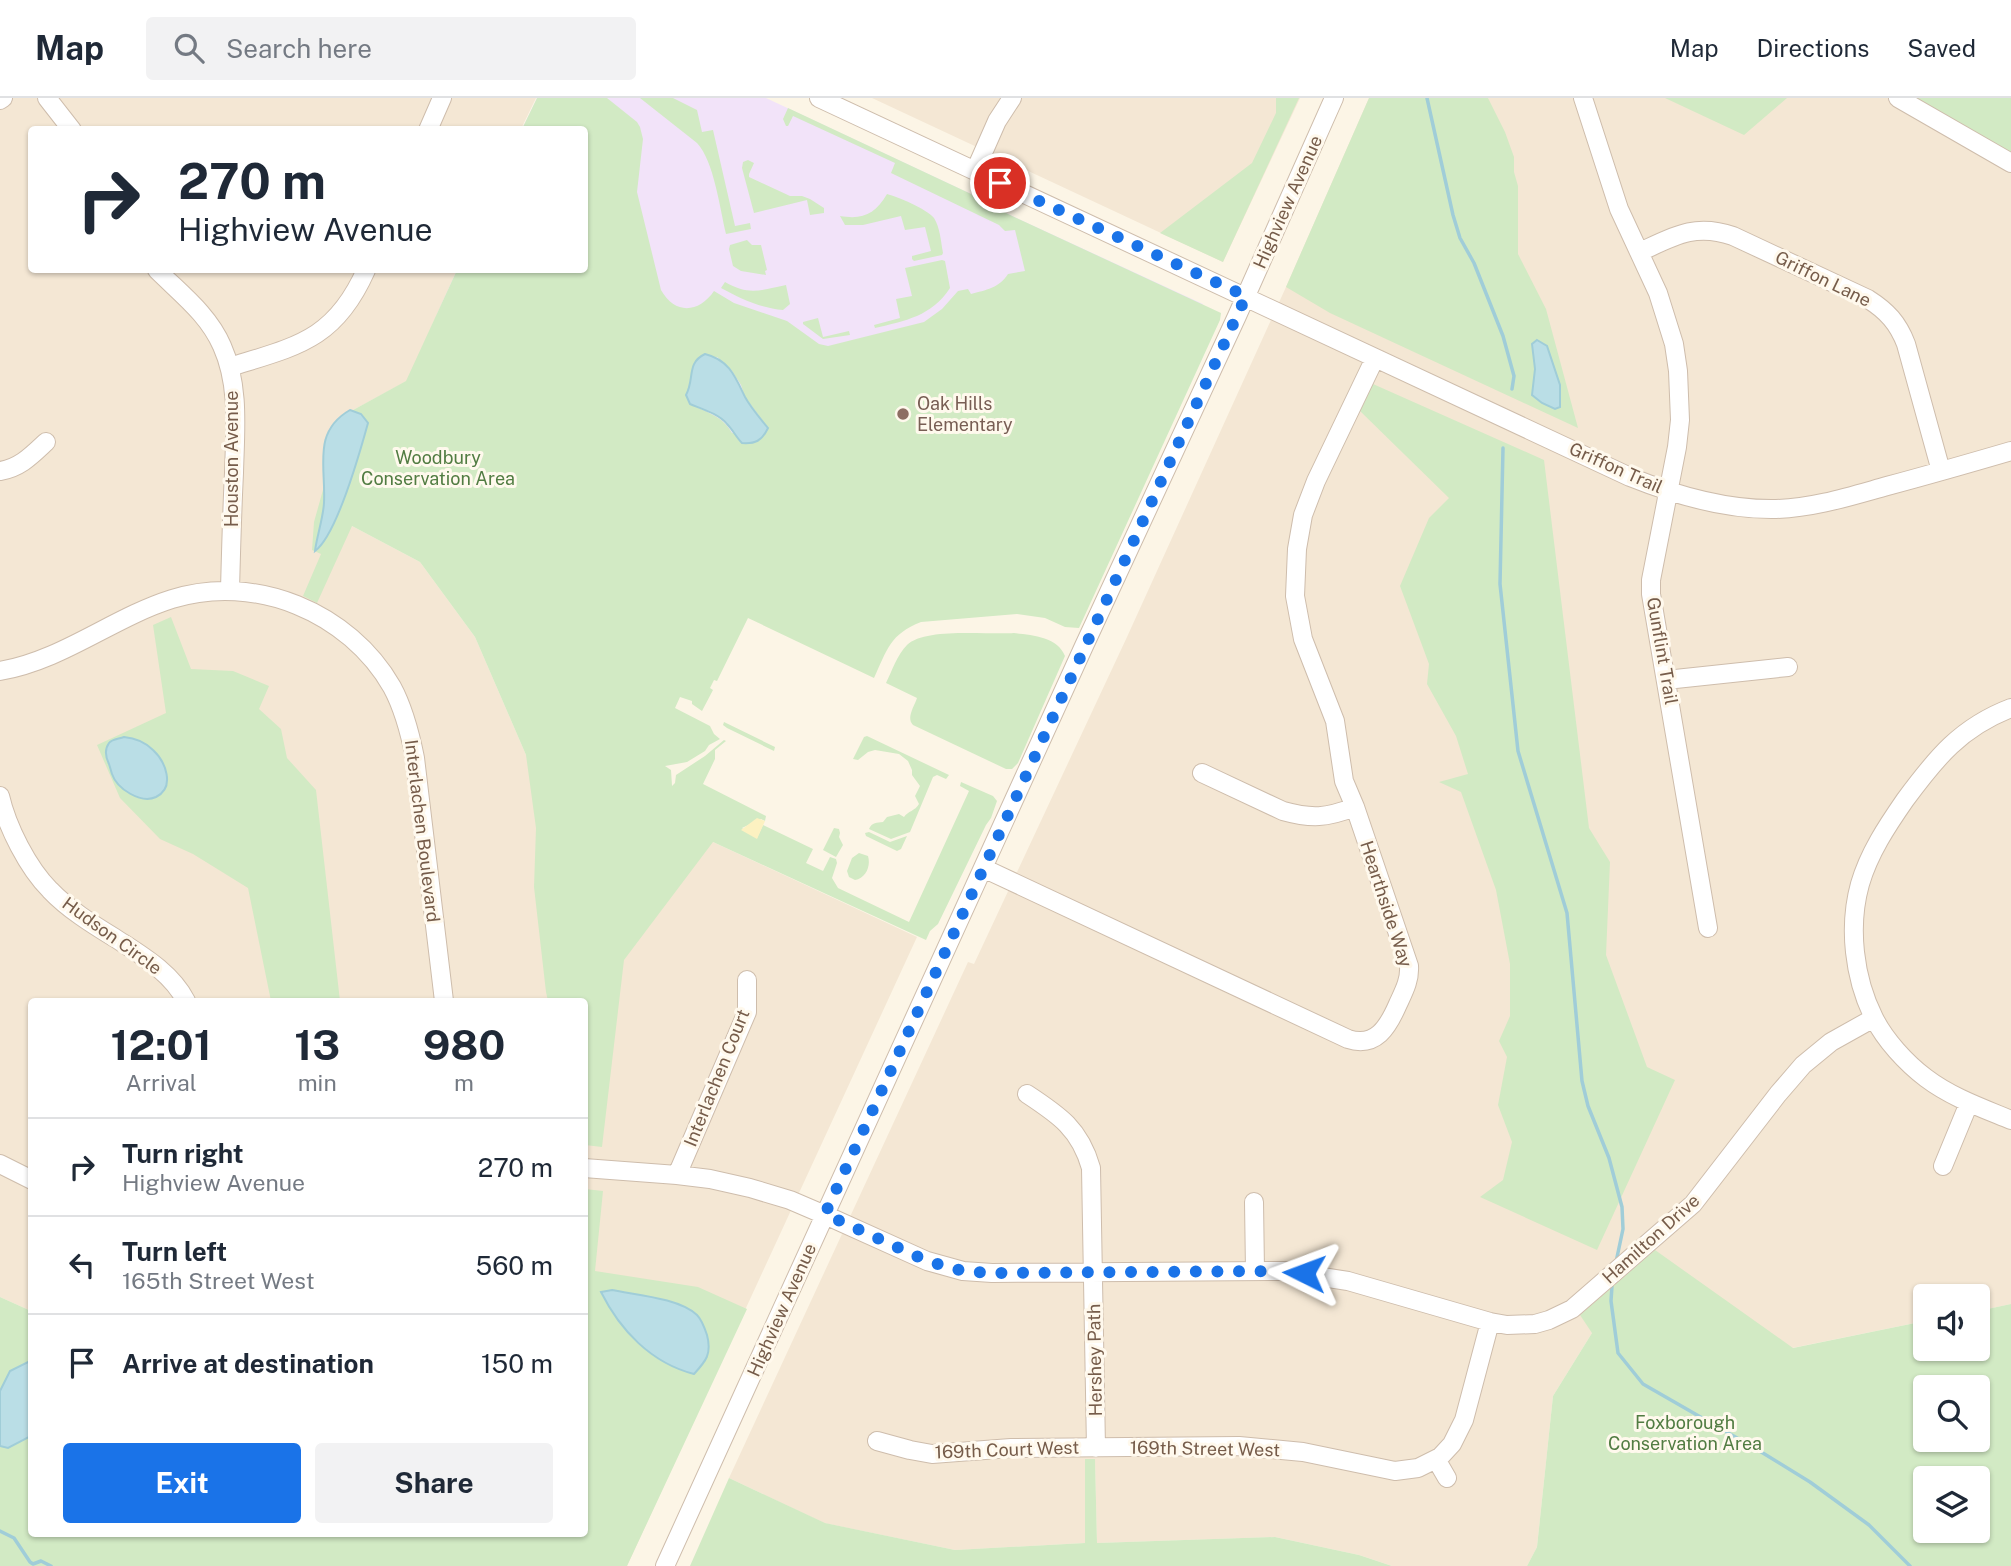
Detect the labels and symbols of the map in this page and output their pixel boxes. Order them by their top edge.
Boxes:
street label: Highview Avenue [1249,132,1326,272]
pin [970,153,1030,213]
street label: Griffon Lane [1772,246,1875,311]
street label: Houston Avenue [221,391,242,527]
place label: Oak Hills Elementary [917,393,1013,435]
marker: Oak Hills Elementary [895,406,911,422]
street label: Griffon Trail [1566,438,1666,497]
park label: Woodbury Conservation Area [361,447,515,489]
street label: Gunflint Trail [1643,595,1682,706]
street label: Interlachen Boulevard [401,738,444,923]
street label: Hearthside Way [1356,838,1417,970]
street label: Hudson Circle [58,892,166,979]
street label: Interlachen Court [679,1006,754,1150]
street label: Hamilton Drive [1598,1190,1704,1288]
position arrow [1267,1236,1341,1310]
street label: Highview Avenue [743,1240,820,1380]
street label: Hershey Path [1083,1304,1106,1416]
park label: Foxborough Conservation Area [1608,1412,1762,1454]
street label: 169th Court West [934,1436,1080,1463]
street label: 169th Street West [1130,1437,1280,1460]

